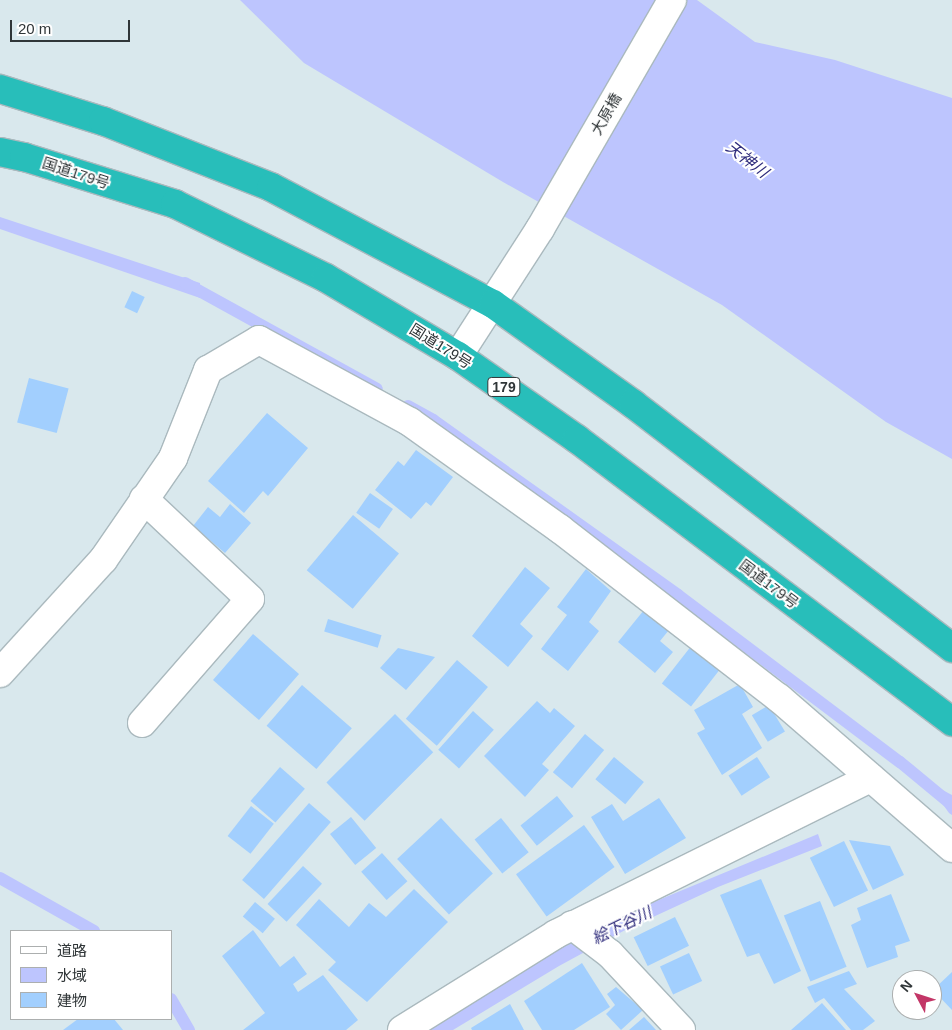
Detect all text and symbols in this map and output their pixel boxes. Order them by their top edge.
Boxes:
scale bar [12,10,132,42]
text: 20 m [18,20,51,37]
street label: 大原橋 [587,90,625,138]
water label: 天神川 [722,138,772,182]
street label: 国道179号 [40,154,112,192]
street label: 国道179号 [407,320,475,372]
road number: 179 [486,376,522,398]
street label: 国道179号 [736,556,802,612]
water label: 絵下谷川 [589,903,655,949]
legend [10,930,172,1020]
text: 道路 [57,942,87,959]
text: 水域 [57,967,87,984]
north arrow [892,970,942,1020]
text: N [897,977,916,995]
text: 建物 [57,992,87,1009]

